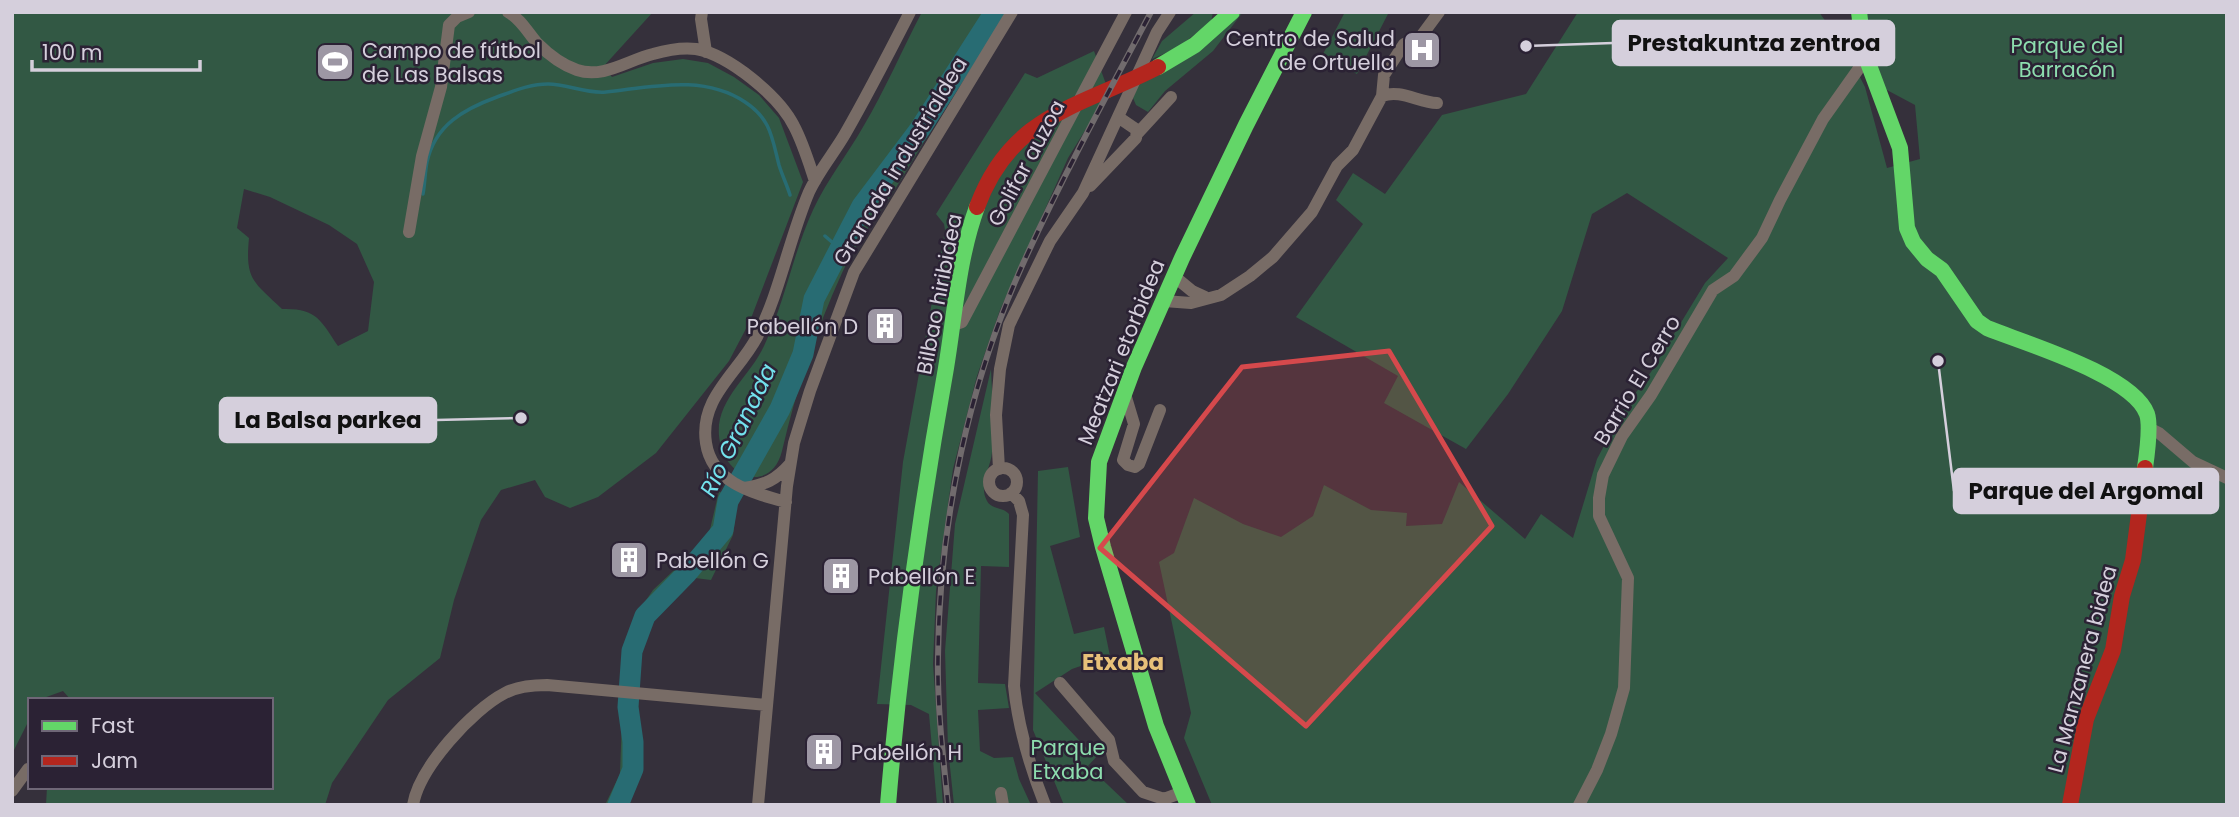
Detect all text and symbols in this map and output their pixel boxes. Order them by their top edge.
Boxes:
callout: Prestakuntza zentroa [1613,21,1894,65]
place label: Centro de Salud de Ortuella [1226,24,1395,77]
text: Prestakuntza zentroa [1627,27,1881,59]
scale bar [32,28,200,72]
hospital icon: Centro de Salud de Ortuella [1401,29,1443,71]
park label: Parque del Barracón [2011,31,2123,84]
place label: Campo de fútbol de Las Balsas [362,36,541,89]
text: 100 m [42,38,102,67]
sports icon: Campo de fútbol de Las Balsas [314,41,356,83]
street label: Granada industrialdea [826,51,974,271]
street label: Golifar auzoa [980,95,1072,231]
street label: Bilbao hiribidea [909,211,969,377]
street label: Meatzari etorbidea [1070,255,1172,449]
building icon: Pabellón D [864,305,906,347]
street label: Barrio El Cerro [1587,310,1687,450]
place label: Pabellón D [747,312,858,341]
water label: Río Granada [692,358,784,502]
callout: La Balsa parkea [220,398,436,442]
text: La Balsa parkea [234,404,422,436]
callout: Parque del Argomal [1954,469,2218,513]
text: Parque del Argomal [1968,475,2204,507]
building icon: Pabellón G [608,539,650,581]
place label: Pabellón G [656,546,769,575]
building icon: Pabellón E [820,555,862,597]
place label: Pabellón E [868,562,975,591]
street label: La Manzanera bidea [2040,562,2124,776]
district label: Etxaba [1082,646,1164,678]
legend [28,698,273,789]
text: Fast [91,711,134,740]
building icon: Pabellón H [803,731,845,773]
park label: Parque Etxaba [1031,733,1105,786]
place label: Pabellón H [851,738,962,767]
text: Jam [91,746,138,775]

